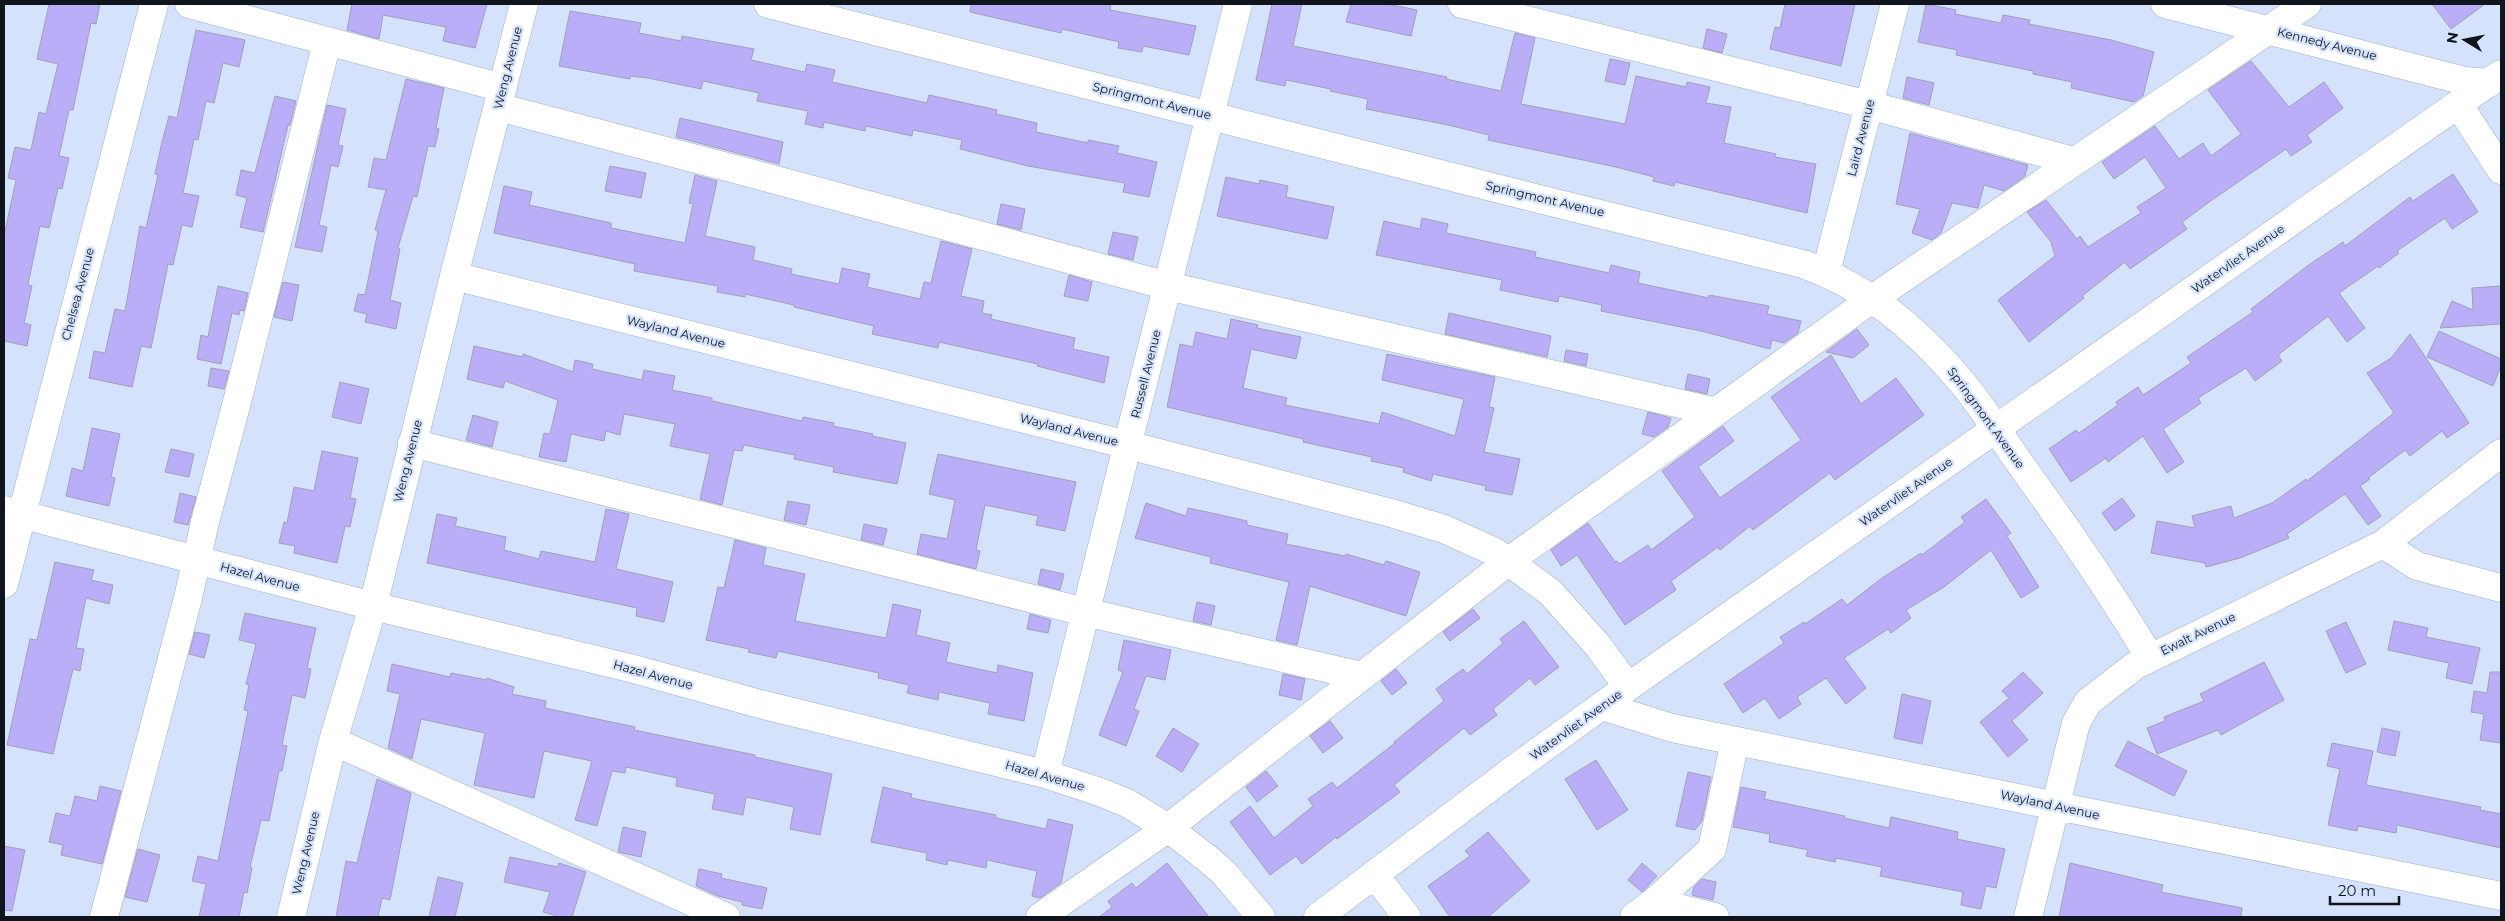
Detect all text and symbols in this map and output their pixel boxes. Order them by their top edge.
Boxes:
north arrow [2440,15,2490,65]
street label: Kennedy Avenue [2276,24,2378,63]
street label: Weng Avenue [490,25,525,111]
text: N [2442,31,2462,45]
street label: Springmont Avenue [1091,79,1213,122]
street label: Laird Avenue [1844,98,1877,178]
street label: Springmont Avenue [1484,178,1606,219]
street label: Watervliet Avenue [2188,221,2287,296]
street label: Chelsea Avenue [58,246,97,342]
street label: Wayland Avenue [625,312,727,351]
street label: Russell Avenue [1127,328,1164,420]
street label: Springmont Avenue [1945,364,2028,471]
street label: Wayland Avenue [1018,410,1120,449]
street label: Weng Avenue [390,418,425,504]
street label: Watervliet Avenue [1856,454,1955,529]
street label: Hazel Avenue [219,559,302,594]
street label: Ewalt Avenue [2158,609,2238,658]
street label: Hazel Avenue [612,657,695,692]
street label: Watervliet Avenue [1527,686,1625,763]
street label: Hazel Avenue [1004,757,1087,794]
street label: Wayland Avenue [1999,787,2101,822]
street label: Weng Avenue [289,810,322,896]
scale bar [2330,874,2399,906]
text: 20 m [2338,881,2376,900]

